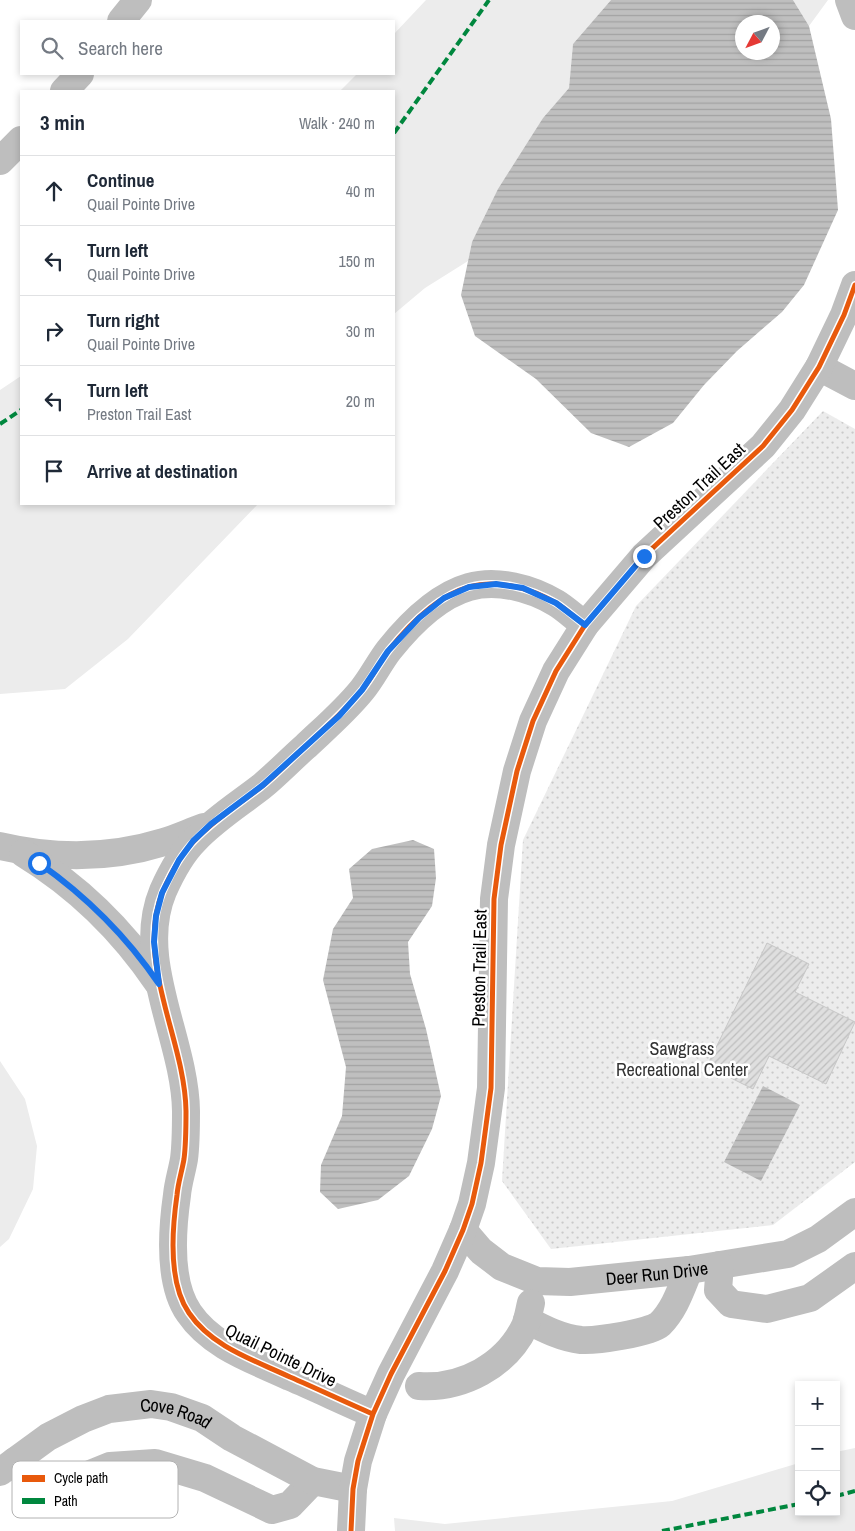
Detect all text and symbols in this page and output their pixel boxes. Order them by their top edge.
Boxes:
north arrow [735,15,780,60]
search box [20,20,395,75]
icon: search [38,34,66,62]
text: Search here [78,35,163,61]
text: 3 min [40,108,85,137]
text: Walk · 240 m [299,112,375,134]
text: Continue [87,167,155,193]
icon: ahead [40,177,68,205]
text: 40 m [346,180,375,202]
text: Quail Pointe Drive [87,193,195,215]
text: Turn left [87,237,148,263]
icon: left [40,247,68,275]
text: 150 m [339,250,375,272]
text: Quail Pointe Drive [87,263,195,285]
text: Turn right [87,307,159,333]
icon: right [40,317,68,345]
text: 30 m [346,320,375,342]
text: Quail Pointe Drive [87,333,195,355]
text: Turn left [87,377,148,403]
icon: left [40,387,68,415]
text: 20 m [346,390,375,412]
text: Preston Trail East [87,403,191,425]
street label: Preston Trail East [648,437,750,535]
icon: arrive [40,457,68,485]
text: Arrive at destination [87,458,238,484]
route end [633,545,656,568]
route start [28,852,51,875]
street label: Preston Trail East [465,909,493,1027]
park label: Sawgrass Recreational Center [616,1036,748,1082]
street label: Deer Run Drive [604,1255,710,1291]
street label: Quail Pointe Drive [221,1317,341,1393]
map controls [795,1381,840,1516]
button: + [795,1381,840,1426]
street label: Cove Road [139,1392,217,1434]
button: − [795,1426,840,1471]
legend [12,1461,178,1518]
text: Cycle path [54,1469,108,1487]
button: locate [795,1471,840,1516]
text: Path [54,1492,78,1510]

